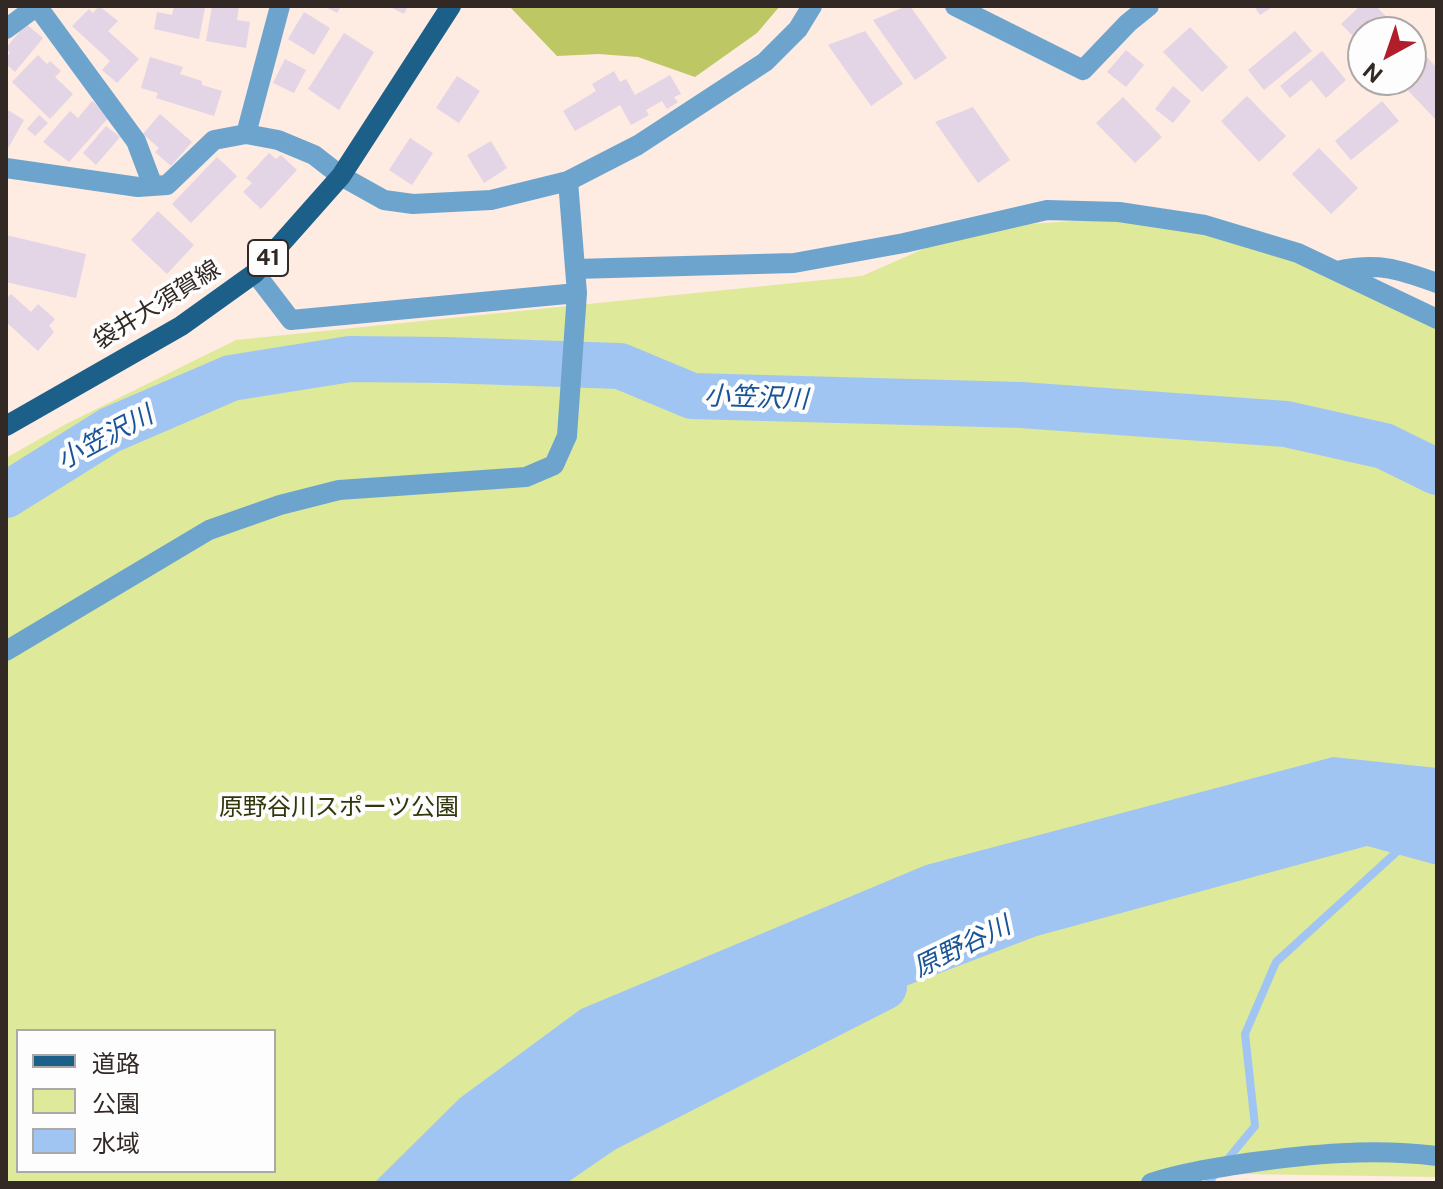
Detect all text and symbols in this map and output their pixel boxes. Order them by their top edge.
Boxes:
north arrow [1347,16,1427,96]
text: N [1358,57,1388,88]
road number: 41 [248,240,288,276]
street label: 袋井大須賀線 [88,255,226,355]
water label: 小笠沢川 [703,381,809,415]
water label: 小笠沢川 [52,400,158,476]
park label: 原野谷川スポーツ公園 [219,794,459,822]
water label: 原野谷川 [908,910,1016,984]
legend [16,1029,276,1173]
text: 道路 [92,1049,140,1077]
text: 公園 [92,1089,140,1117]
text: 水域 [92,1129,140,1157]

